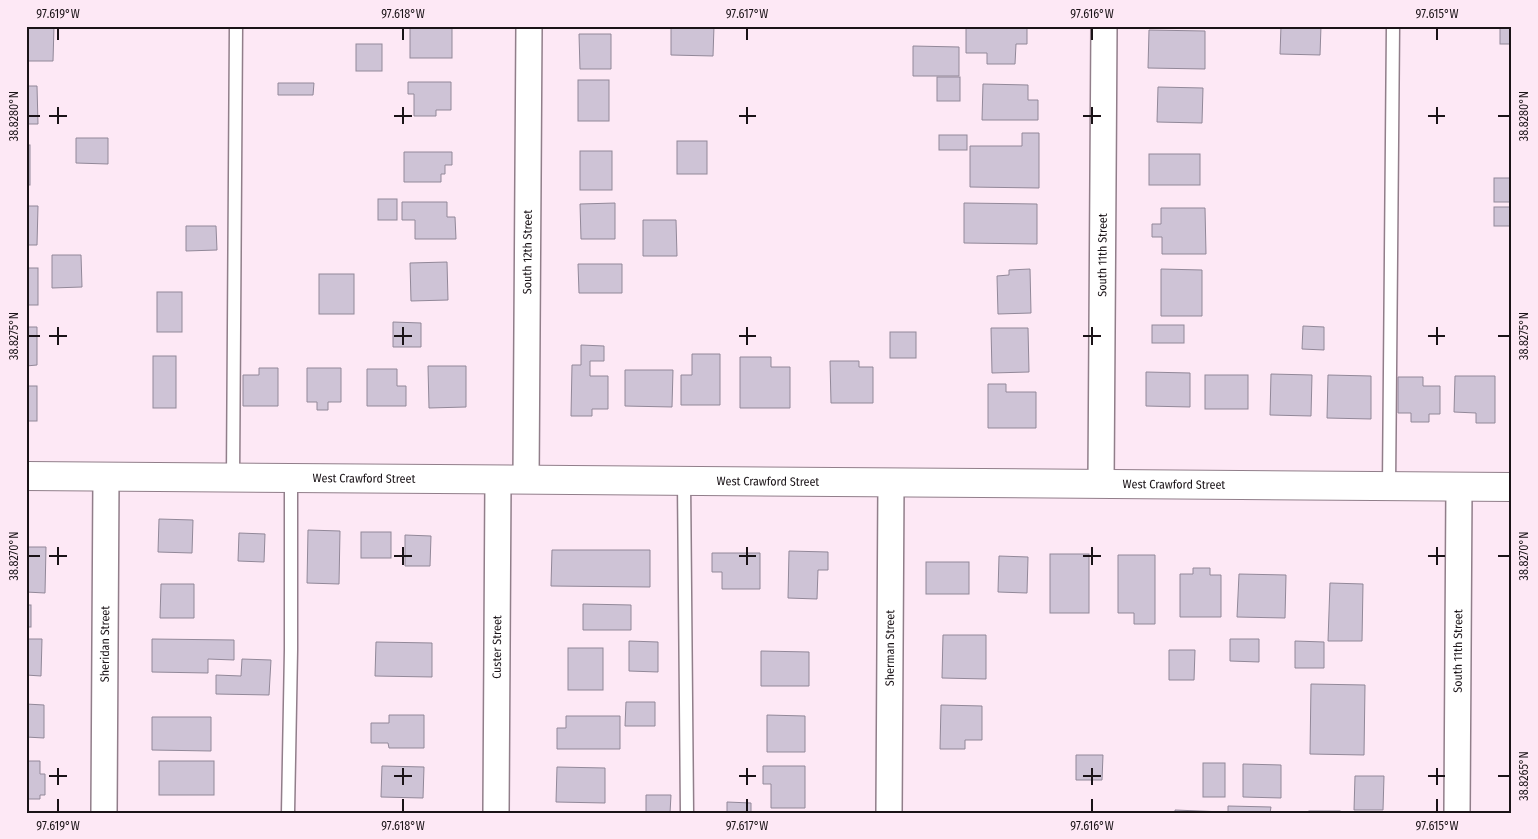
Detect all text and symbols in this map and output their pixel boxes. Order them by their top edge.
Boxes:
text: 97.619°W [36,7,80,21]
text: 97.618°W [381,7,425,21]
text: 97.617°W [726,7,768,21]
text: 97.616°W [1070,7,1114,21]
text: 97.615°W [1415,7,1459,21]
text: 38.8280°N [7,91,21,141]
text: 38.8280°N [1517,91,1531,141]
street label: South 12th Street [520,210,535,294]
street label: South 11th Street [1095,213,1110,297]
text: 38.8275°N [7,312,21,360]
text: 38.8275°N [1517,312,1531,360]
street label: West Crawford Street [313,471,415,486]
street label: West Crawford Street [717,474,819,489]
street label: West Crawford Street [1123,477,1225,492]
text: 38.8270°N [7,532,21,580]
text: 38.8270°N [1517,532,1531,580]
street label: Sheridan Street [98,606,112,682]
street label: South 11th Street [1451,609,1465,693]
street label: Sherman Street [883,610,897,686]
street label: Custer Street [490,615,504,679]
text: 38.8265°N [1517,751,1531,801]
text: 97.619°W [36,819,80,833]
text: 97.618°W [381,819,425,833]
text: 97.617°W [726,819,768,833]
text: 97.616°W [1070,819,1114,833]
text: 97.615°W [1415,819,1459,833]

